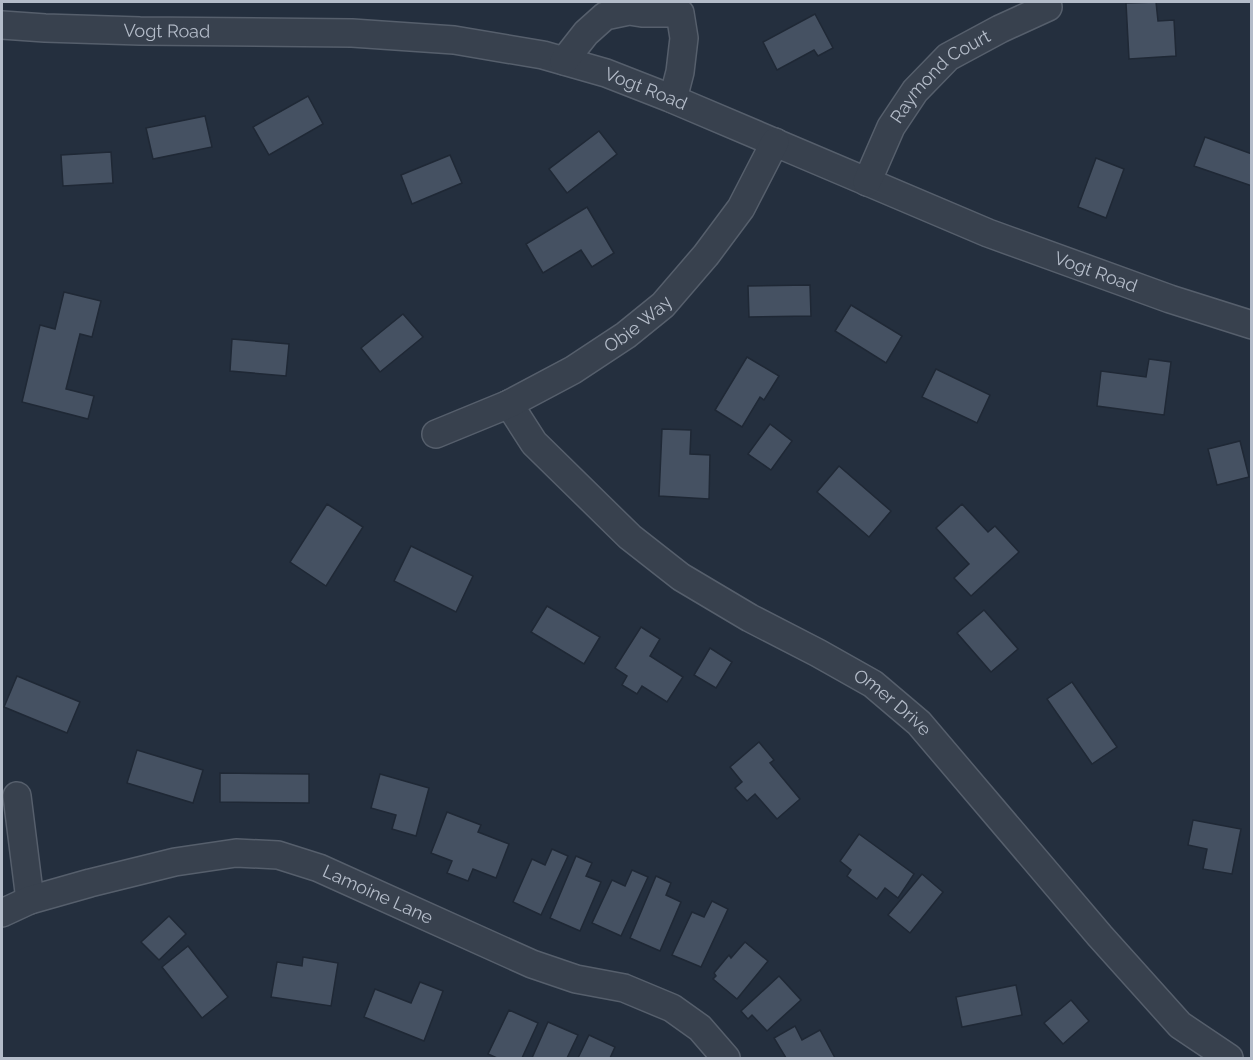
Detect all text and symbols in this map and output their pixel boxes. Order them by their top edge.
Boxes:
street label: Vogt Road [123,19,210,42]
street label: Raymond Court [886,25,994,127]
street label: Vogt Road [602,63,690,114]
street label: Vogt Road [1052,247,1140,296]
street label: Obie Way [600,291,676,357]
street label: Omer Drive [850,664,936,740]
street label: Lamoine Lane [320,860,437,928]

